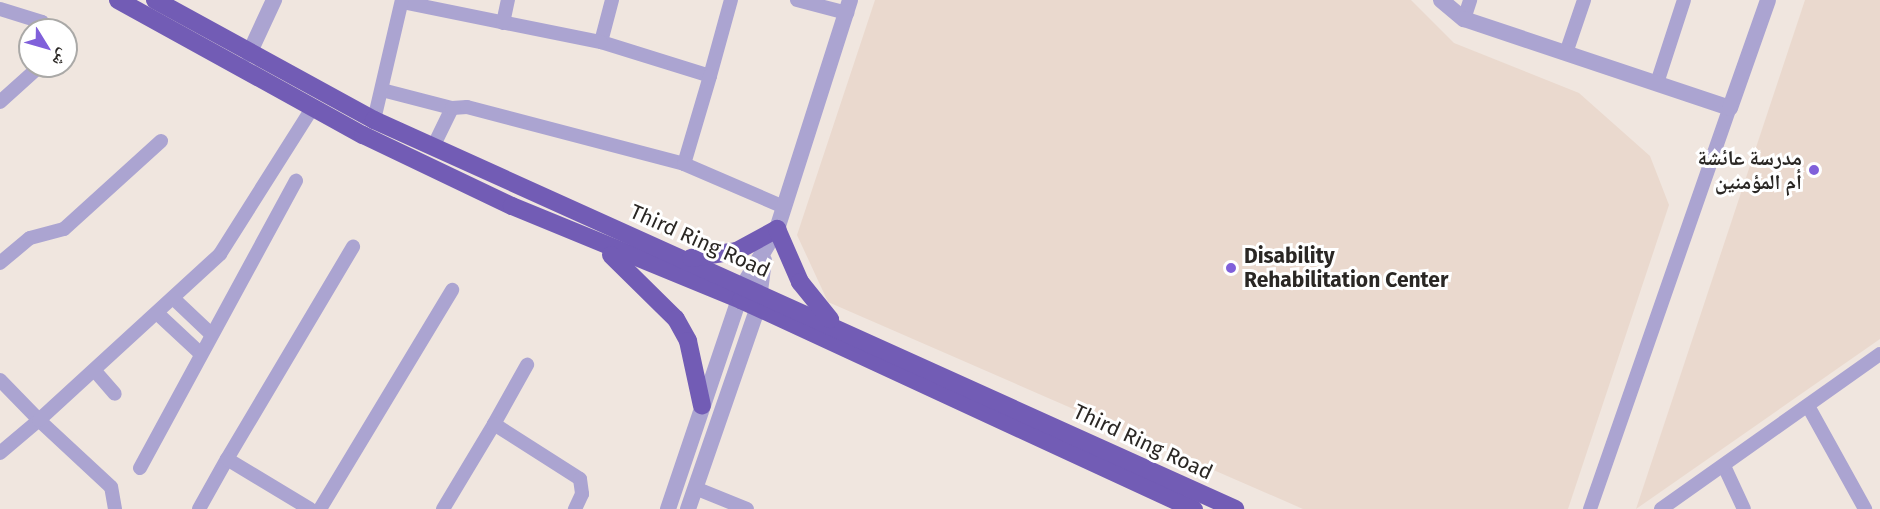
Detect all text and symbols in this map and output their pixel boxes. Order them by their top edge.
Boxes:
north arrow [18,18,78,78]
text: ش [48,45,74,70]
place label: مدرسة عائشة أم المؤمنين [1697,145,1802,195]
marker: مدرسة عائشة أم المؤمنين [1807,163,1821,177]
street label: Third Ring Road [626,199,774,283]
place label: Disability Rehabilitation Center [1244,243,1448,293]
marker: Disability Rehabilitation Center [1222,259,1240,277]
street label: Third Ring Road [1069,399,1217,485]

